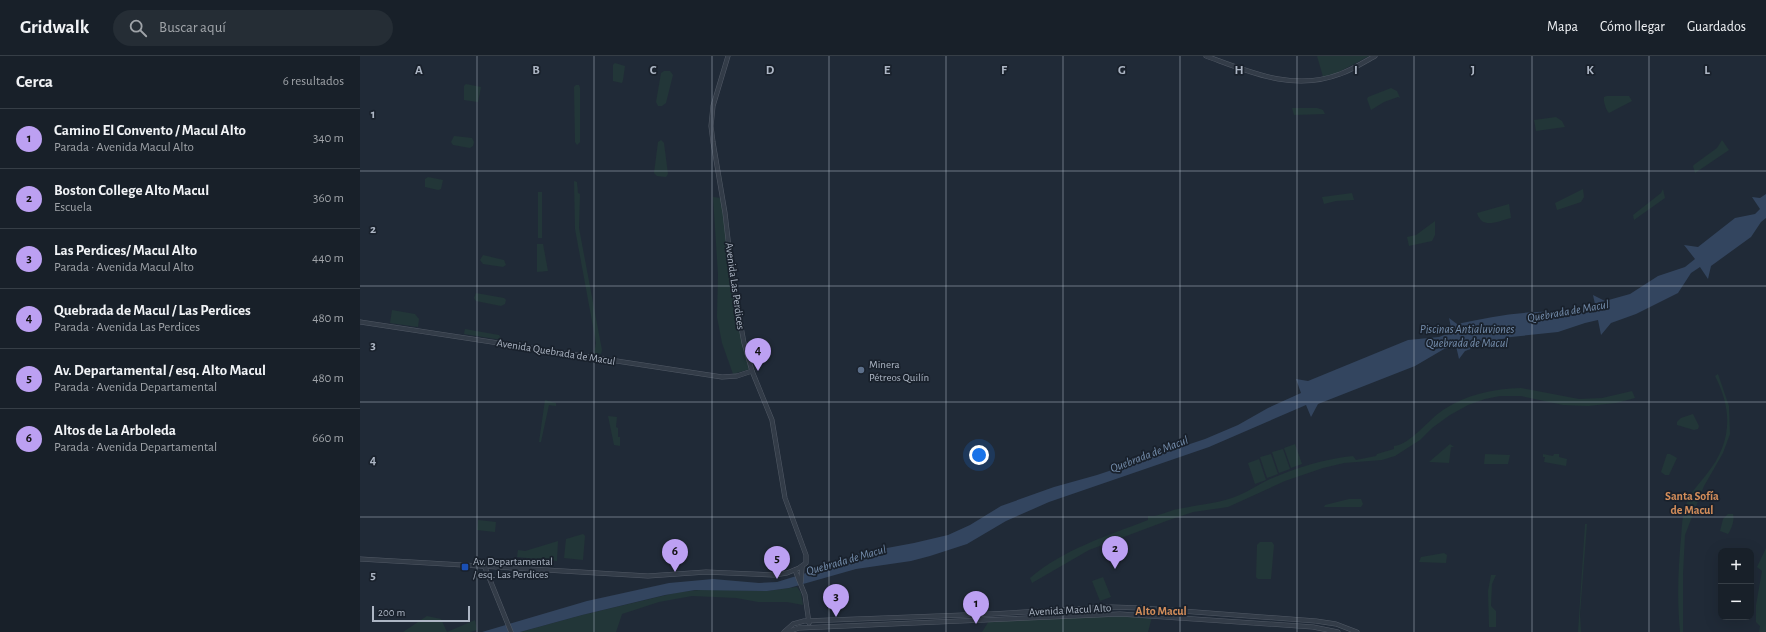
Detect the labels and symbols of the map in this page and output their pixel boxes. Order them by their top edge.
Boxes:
text: A [415,64,423,77]
text: B [532,64,540,77]
text: C [650,64,657,77]
text: D [766,64,775,77]
text: E [884,64,891,77]
text: F [1001,64,1008,77]
text: G [1118,64,1126,77]
text: H [1234,64,1244,77]
text: I [1354,64,1358,77]
text: J [1471,64,1475,77]
text: K [1586,64,1594,77]
text: L [1704,64,1710,77]
text: 1 [371,108,375,121]
text: 2 [370,223,376,236]
street label: Avenida Las Perdices [723,242,747,330]
water label: Quebrada de Macul [1526,298,1610,325]
water label: Piscinas Antialuviones Quebrada de Macul [1420,323,1514,350]
street label: Avenida Quebrada de Macul [496,337,616,367]
pin: 4 [745,338,771,371]
text: 3 [370,339,376,352]
place label: Minera Pétreos Quilín [869,359,929,383]
marker: Minera Pétreos Quilín [856,365,866,375]
water label: Quebrada de Macul [1108,434,1190,475]
your location [969,445,989,465]
text: 4 [370,454,377,467]
district label: Santa Sofía de Macul [1665,490,1719,516]
pin: 2 [1102,536,1128,569]
pin: 6 [662,539,688,572]
water label: Quebrada de Macul [805,543,888,578]
pin: 5 [764,546,790,579]
place label: Av. Departamental / esq. Las Perdices [473,556,553,580]
marker: Av. Departamental / esq. Las Perdices [460,562,470,572]
text: 5 [370,569,376,582]
pin: 3 [823,584,849,617]
pin: 1 [963,591,989,624]
street label: Avenida Macul Alto [1029,602,1111,618]
scale bar [372,604,470,623]
district label: Alto Macul [1135,605,1187,617]

